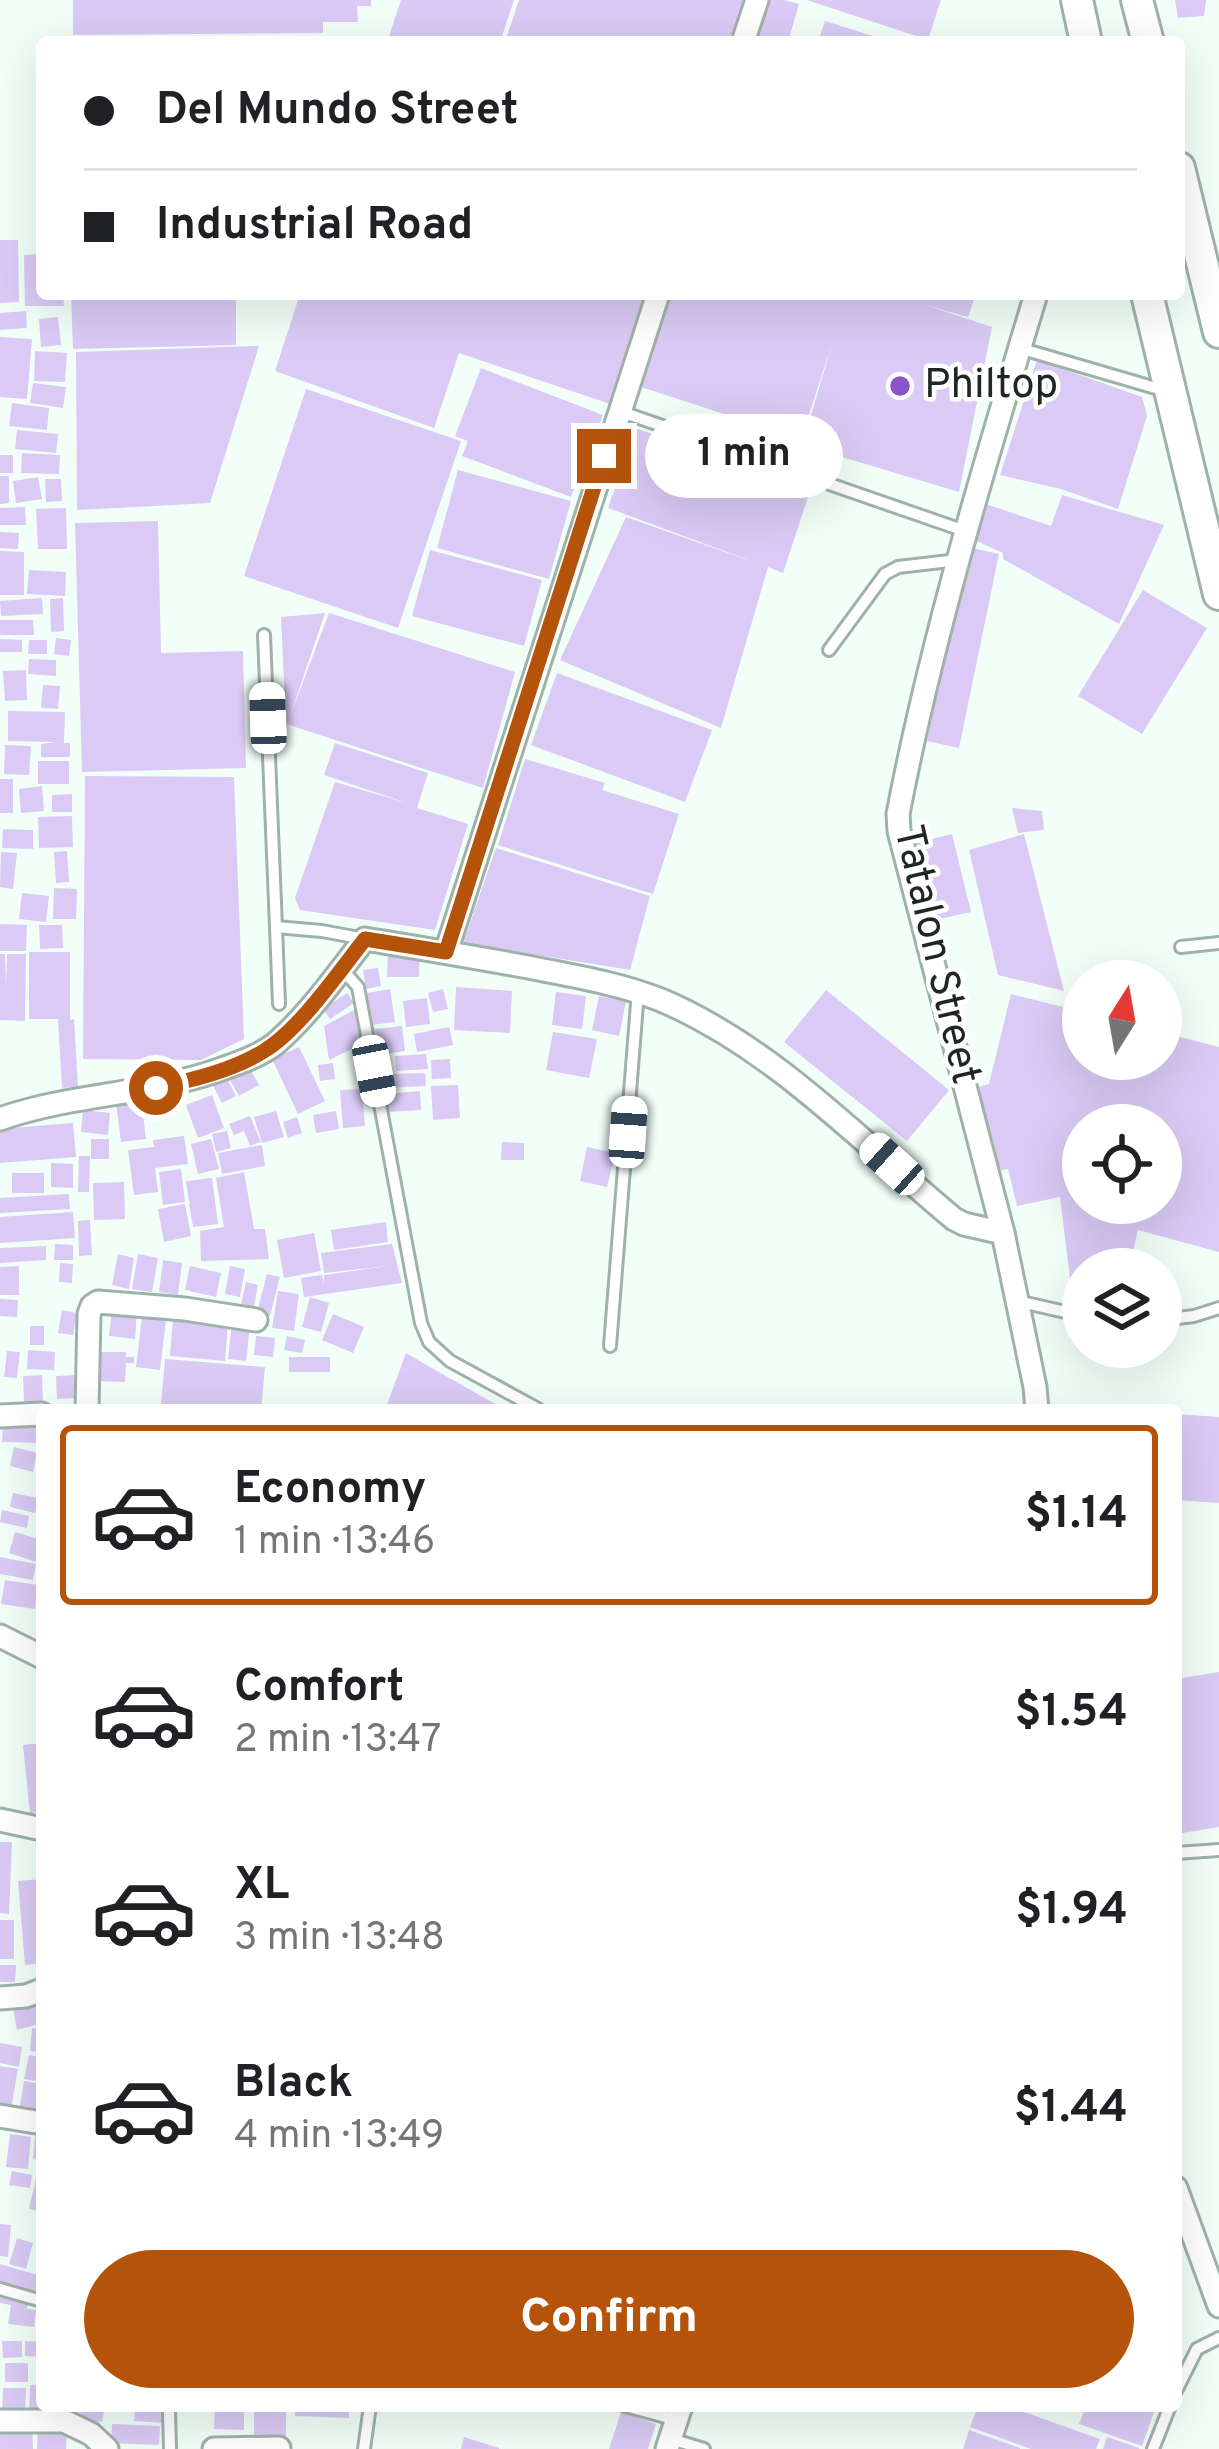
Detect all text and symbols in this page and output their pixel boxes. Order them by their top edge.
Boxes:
text: Del Mundo Street [156,83,518,140]
text: Industrial Road [156,198,473,255]
place label: Philtop [924,360,1058,413]
marker: Philtop [887,373,913,399]
callout: 1 min [646,414,844,498]
route end [577,429,631,483]
text: 1 min [697,431,791,480]
car [249,681,287,755]
street label: Tatalon Street [879,820,991,1090]
north arrow [1062,960,1182,1080]
map controls [1062,960,1182,1368]
car [349,1032,399,1110]
route start [129,1061,183,1115]
car [608,1095,648,1169]
button: locate [1062,1104,1182,1224]
car [853,1127,931,1201]
button: layers [1062,1248,1182,1368]
icon: car [90,1461,198,1569]
text: Economy [234,1462,426,1519]
text: $1.14 [1025,1487,1128,1544]
text: 1 min · 13:46 [234,1519,435,1568]
icon: car [90,1659,198,1767]
text: Comfort [234,1660,404,1717]
text: $1.54 [1014,1685,1128,1742]
text: 2 min · 13:47 [234,1717,441,1766]
icon: car [90,1857,198,1965]
text: XL [234,1858,289,1915]
text: $1.94 [1015,1883,1128,1940]
text: 3 min · 13:48 [234,1915,445,1964]
icon: car [90,2055,198,2163]
text: Black [234,2056,353,2113]
text: $1.44 [1014,2081,1128,2138]
text: 4 min · 13:49 [234,2113,444,2162]
button: Confirm [84,2250,1134,2388]

